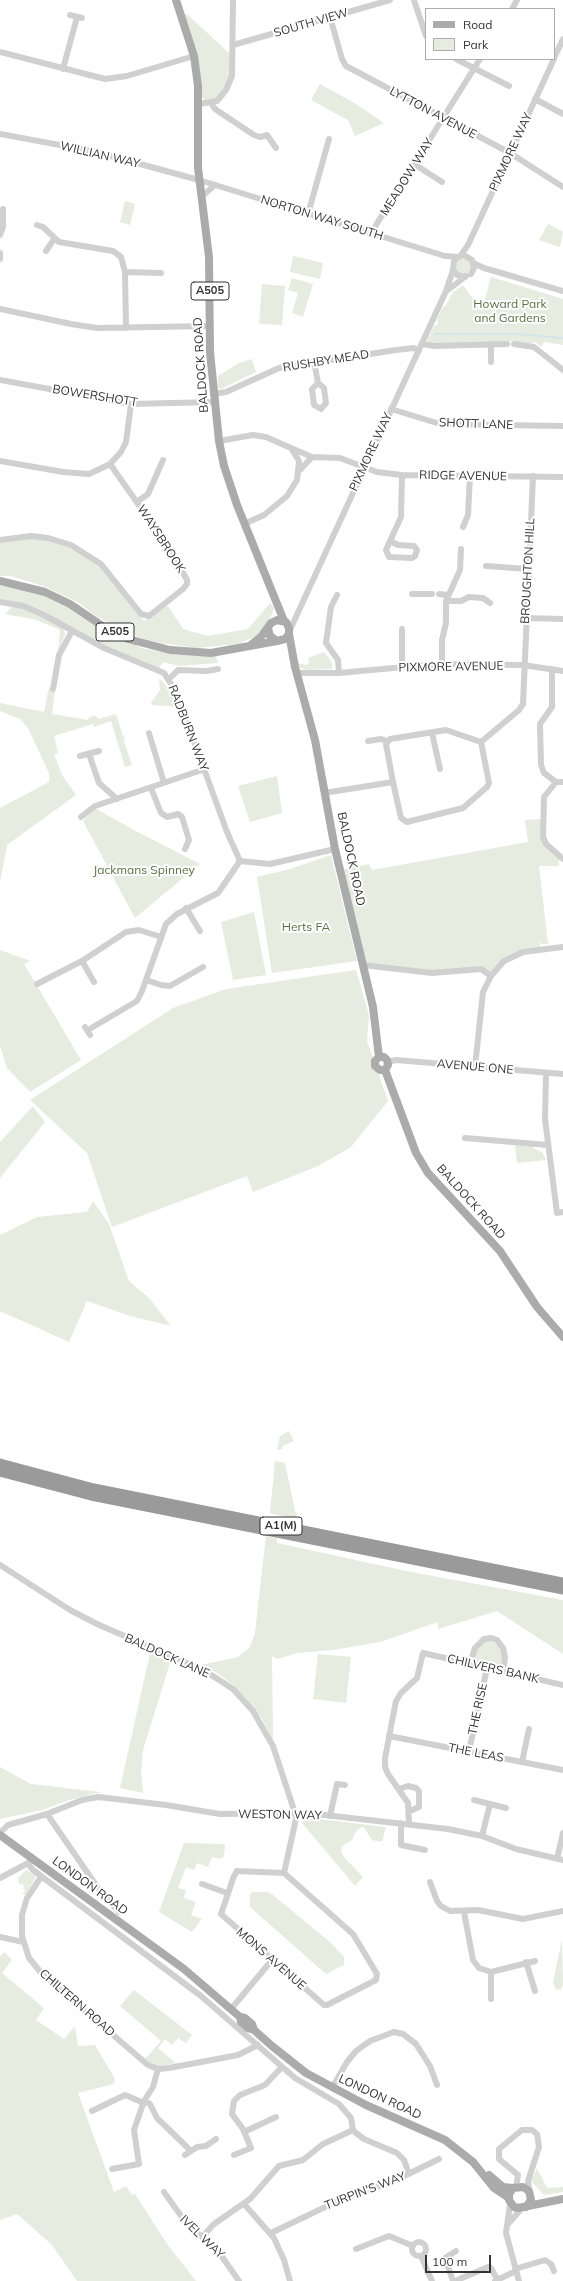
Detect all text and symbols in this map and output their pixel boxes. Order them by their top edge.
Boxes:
street label: SOUTH VIEW [272,5,350,41]
legend [425,8,555,60]
text: Road [463,17,492,32]
text: Park [463,37,488,52]
street label: LYTTON AVENUE [387,84,479,142]
street label: PIXMORE WAY [487,111,535,193]
street label: MEADOW WAY [377,136,437,218]
street label: WILLIAN WAY [59,139,141,171]
street label: NORTON WAY SOUTH [259,192,385,244]
road number: A505 [191,282,229,300]
park label: Howard Park and Gardens [473,297,547,325]
street label: BALDOCK ROAD [190,317,212,413]
street label: RUSHBY MEAD [282,347,370,375]
street label: BOWERSHOTT [51,382,139,410]
street label: PIXMORE WAY [347,411,395,493]
street label: SHOTT LANE [439,416,513,432]
street label: RIDGE AVENUE [419,468,507,484]
street label: WAYSBROOK [134,502,188,576]
street label: BROUGHTON HILL [518,518,538,624]
road number: A505 [96,623,134,641]
street label: PIXMORE AVENUE [398,659,504,675]
street label: RADBURN WAY [165,683,211,773]
street label: BALDOCK ROAD [334,811,368,907]
park label: Jackmans Spinney [93,863,195,877]
park label: Herts FA [282,920,330,934]
street label: AVENUE ONE [436,1056,514,1078]
street label: BALDOCK ROAD [434,1162,508,1242]
road number: A1(M) [260,1517,302,1535]
street label: BALDOCK LANE [122,1631,212,1681]
street label: CHILVERS BANK [446,1651,540,1687]
street label: THE RISE [465,1682,491,1736]
street label: THE LEAS [447,1741,505,1765]
street label: WESTON WAY [238,1807,322,1823]
street label: LONDON ROAD [49,1854,131,1918]
street label: MONS AVENUE [233,1925,309,1993]
street label: CHILTERN ROAD [36,1966,118,2040]
street label: LONDON ROAD [336,2071,424,2123]
street label: TURPIN'S WAY [323,2169,407,2213]
street label: IVEL WAY [177,2212,227,2262]
scale bar [427,2247,493,2273]
text: 100 m [432,2254,467,2269]

